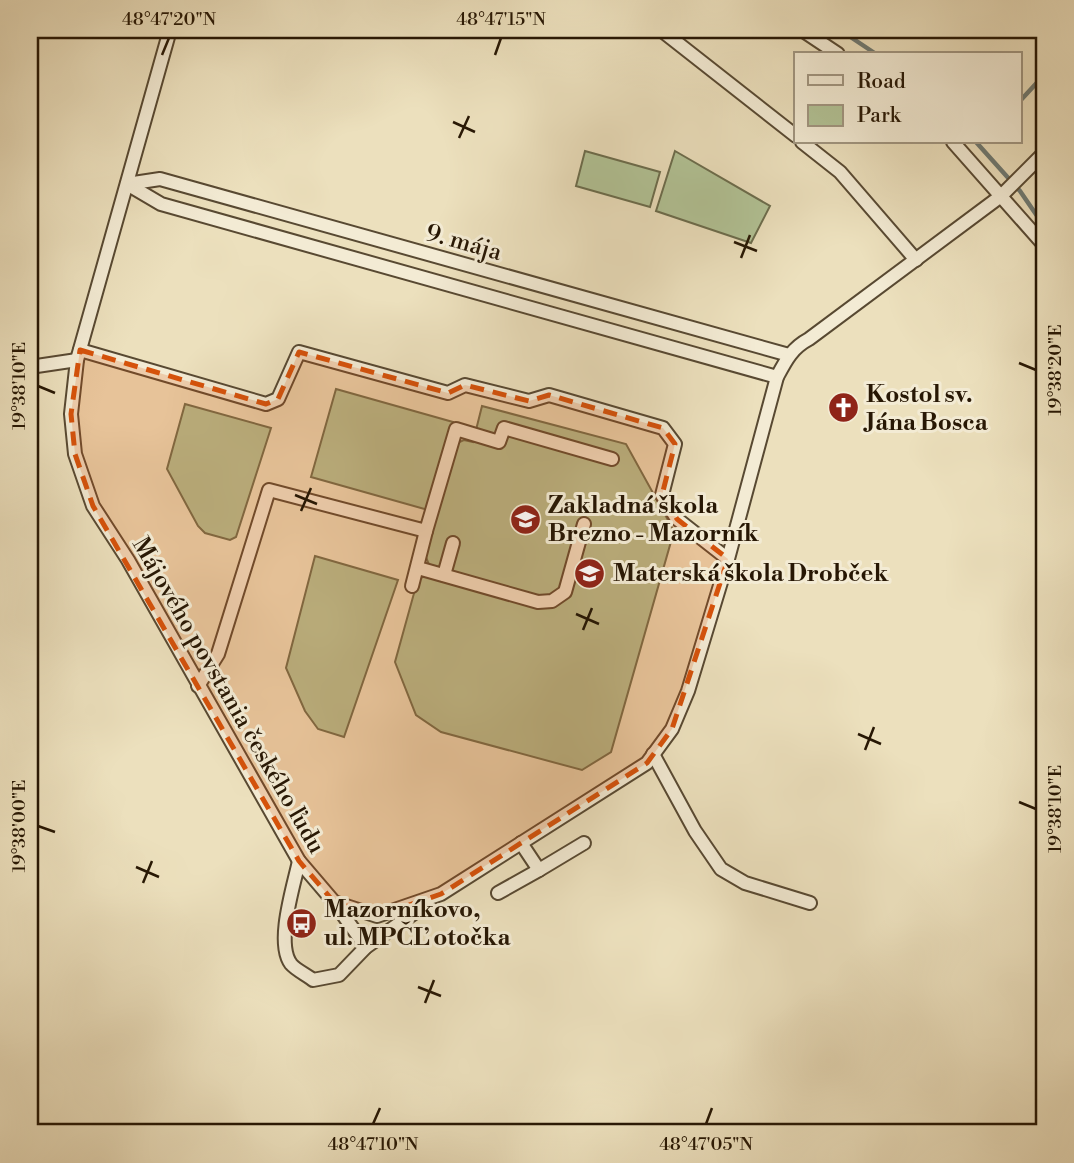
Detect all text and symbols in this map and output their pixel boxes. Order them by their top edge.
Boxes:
text: 48°47'20"N [122,8,217,31]
text: 48°47'15"N [456,8,546,31]
legend [794,52,1021,144]
text: Road [857,69,906,95]
text: Park [857,103,902,129]
street label: 9. mája [422,218,506,268]
text: 19°38'20"E [1044,324,1067,416]
text: 19°38'10"E [8,342,31,430]
place label: Kostol sv. Jána Bosca [863,380,989,438]
church icon: Kostol sv. Jána Bosca [826,391,860,425]
place label: Zakladná škola Brezno - Mazorník [548,491,760,549]
school or university icon: Zakladná škola Brezno - Mazorník [508,502,542,536]
street label: Májového povstania českého ľudu [125,532,331,859]
school or university icon: Materská škola Drobček [573,556,607,590]
place label: Materská škola Drobček [613,559,889,589]
text: 19°38'10"E [1044,765,1067,853]
text: 19°38'00"E [8,780,31,872]
place label: Mazorníkovo, ul. MPČĽ otočka [324,895,511,953]
bus stop icon: Mazorníkovo, ul. MPČĽ otočka [284,906,318,940]
text: 48°47'10"N [328,1133,419,1156]
text: 48°47'05"N [659,1133,753,1156]

